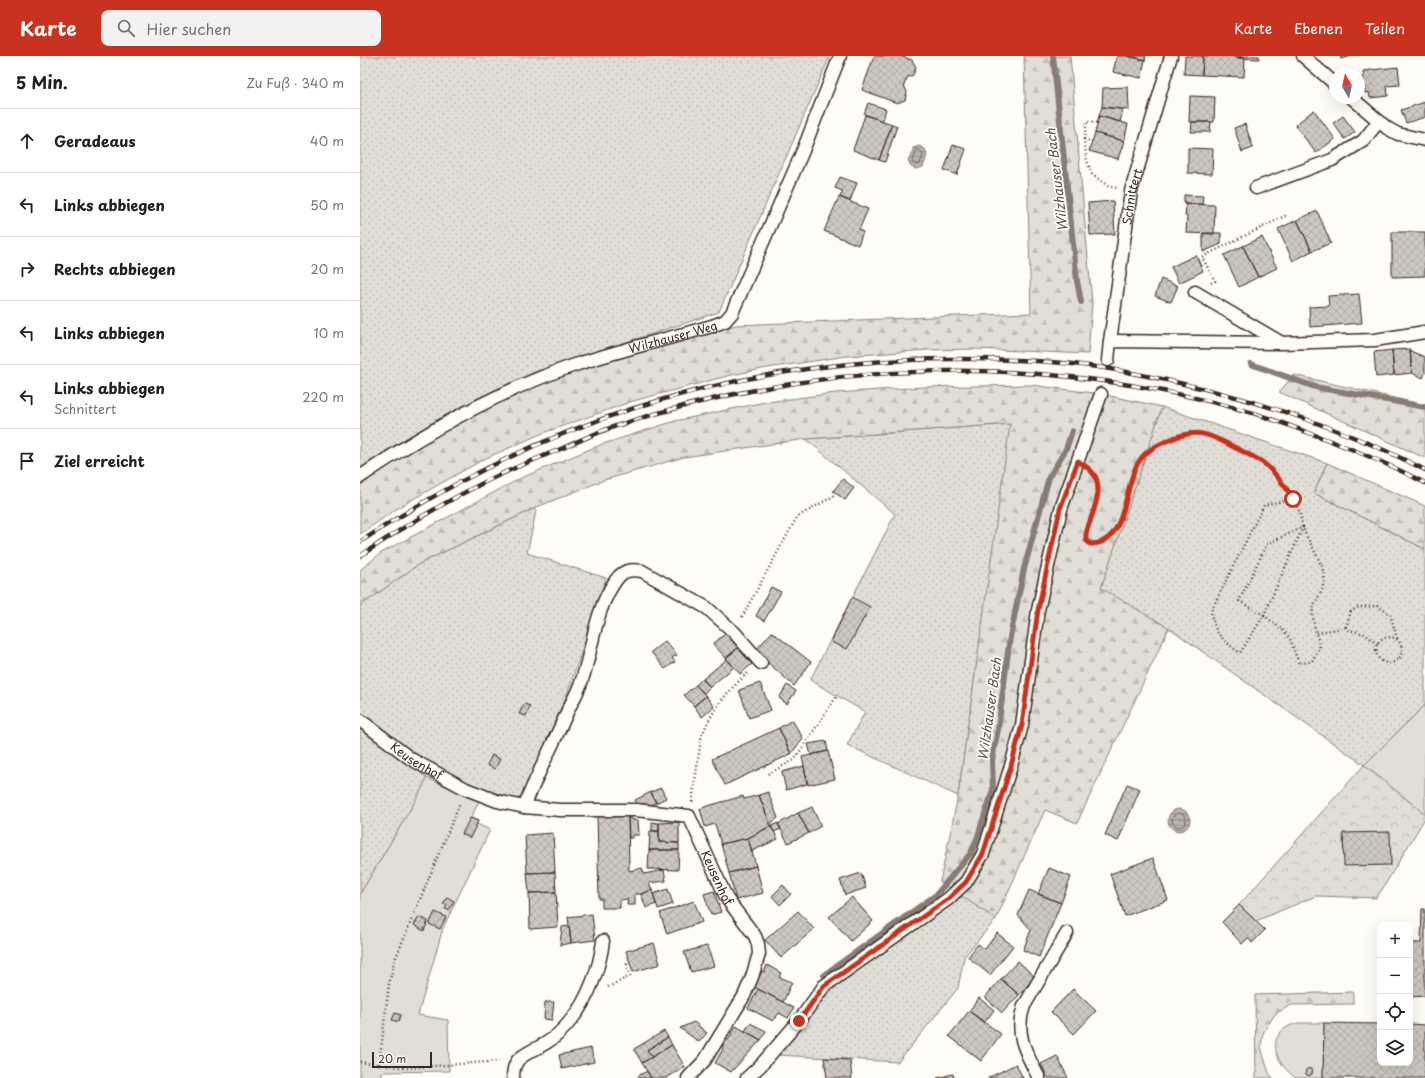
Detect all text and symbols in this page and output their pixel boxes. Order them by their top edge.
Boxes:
search box [101,10,381,46]
text: Karte [20,14,77,42]
icon: search [115,17,137,39]
text: Hier suchen [147,17,231,40]
text: Karte [1234,18,1272,39]
text: Ebenen [1294,18,1343,39]
text: Teilen [1365,18,1405,39]
north arrow [1329,68,1365,104]
text: 5 Min. [16,69,68,95]
text: Zu Fuß · 340 m [247,73,344,92]
water label: Wilzhauser Bach [1040,127,1072,232]
text: Geradeaus [54,129,136,152]
icon: ahead [16,130,38,152]
text: 40 m [310,131,344,150]
street label: Schnittert [1117,166,1146,226]
text: Links abbiegen [54,193,165,216]
icon: left [16,194,38,216]
text: 50 m [310,195,344,214]
text: Rechts abbiegen [54,257,175,280]
icon: right [16,258,38,280]
text: 20 m [310,259,344,278]
street label: Wilzhauser Weg [627,316,720,357]
text: Links abbiegen [54,321,165,344]
icon: left [16,322,38,344]
text: 10 m [314,323,344,342]
text: Links abbiegen [54,376,165,399]
icon: left [16,386,38,408]
text: 220 m [302,387,344,406]
text: Schnittert [54,399,116,418]
text: Ziel erreicht [54,449,145,472]
icon: arrive [16,450,38,472]
route start [1284,490,1302,508]
water label: Wilzhauser Bach [972,656,1006,762]
street label: Keusenhof [387,738,447,784]
street label: Keusenhof [697,847,739,910]
map controls [1377,922,1413,1066]
button: + [1377,922,1413,958]
button: − [1377,958,1413,994]
button: locate [1377,994,1413,1030]
route end [790,1012,808,1030]
button: layers [1377,1030,1413,1066]
scale bar [372,1050,432,1069]
text: 20 m [378,1050,406,1067]

